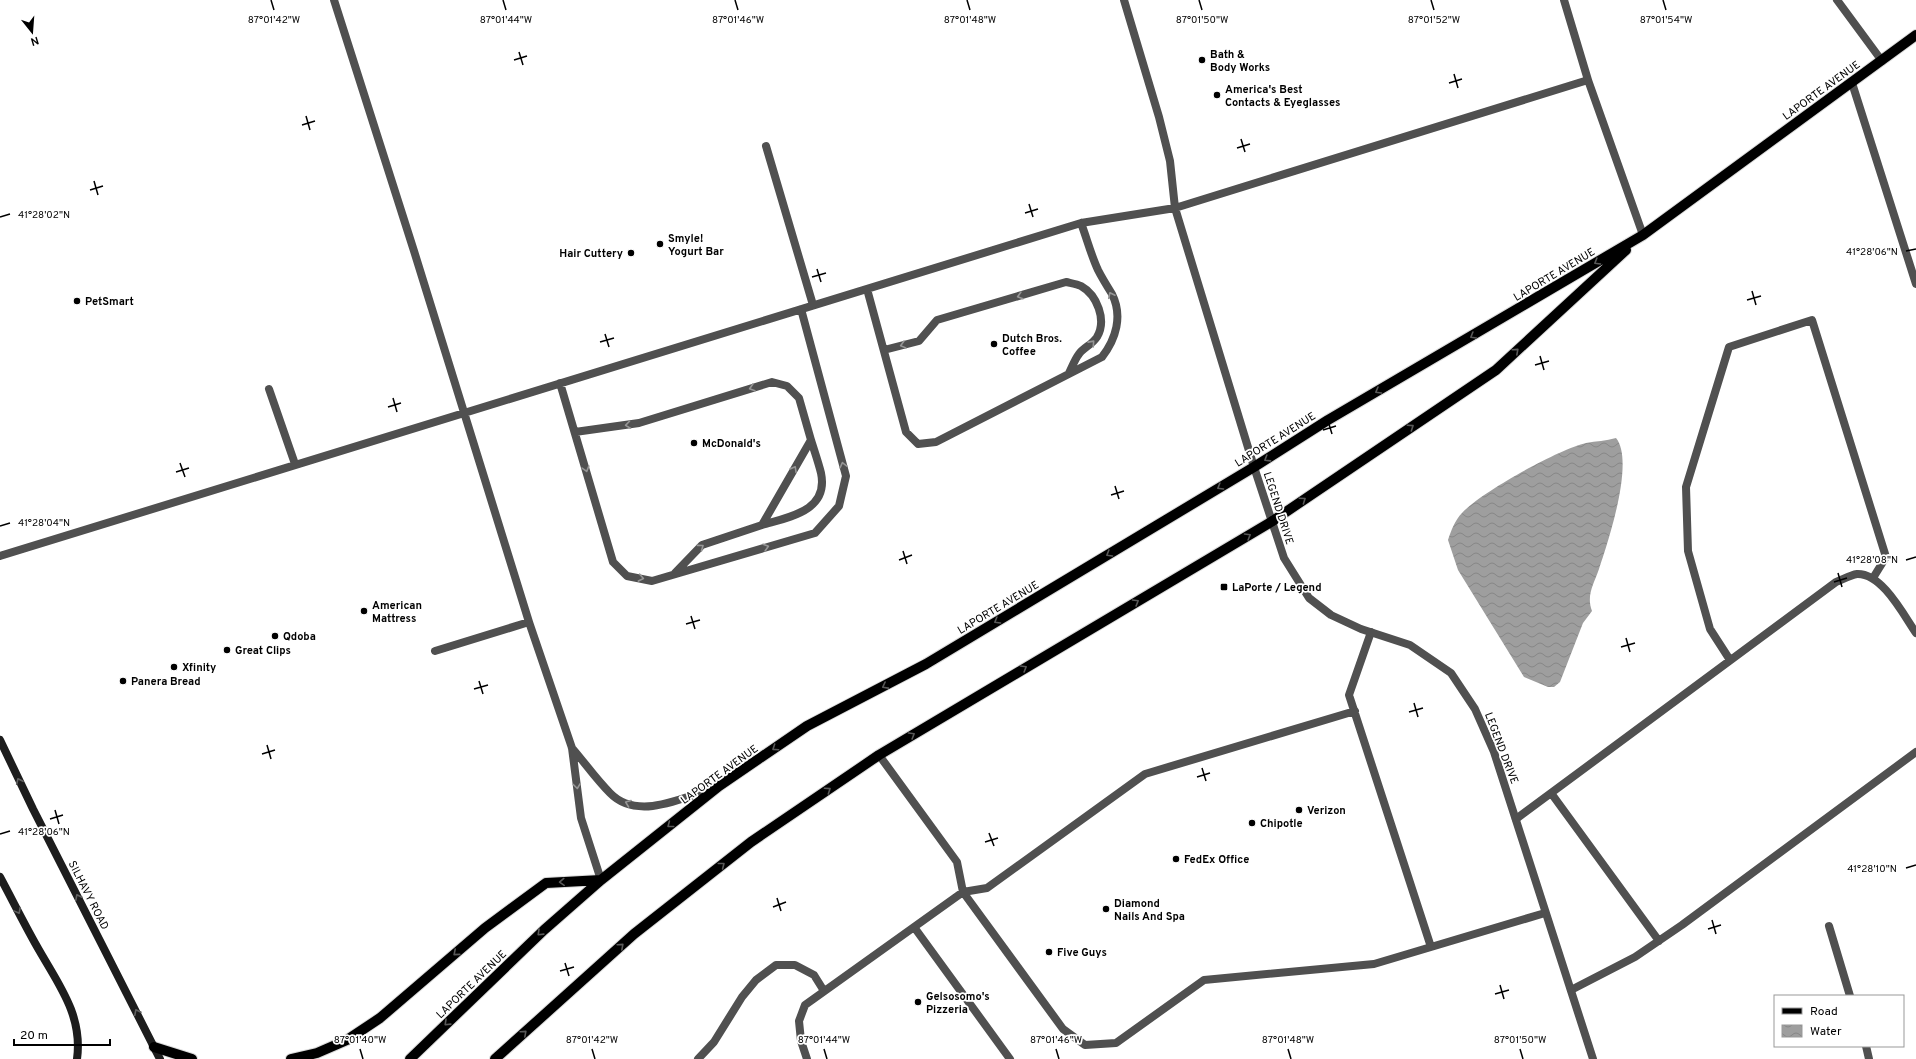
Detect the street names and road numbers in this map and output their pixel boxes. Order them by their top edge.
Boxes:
street label: LAPORTE AVENUE [1780,58,1863,124]
street label: LAPORTE AVENUE [1511,245,1598,305]
street label: LAPORTE AVENUE [1233,409,1319,470]
street label: LEGEND DRIVE [1260,470,1296,546]
street label: LAPORTE AVENUE [955,578,1042,638]
street label: LEGEND DRIVE [1481,711,1521,786]
street label: LAPORTE AVENUE [678,742,761,808]
street label: SILHAVY ROAD [65,859,112,932]
street label: LAPORTE AVENUE [434,948,510,1022]

